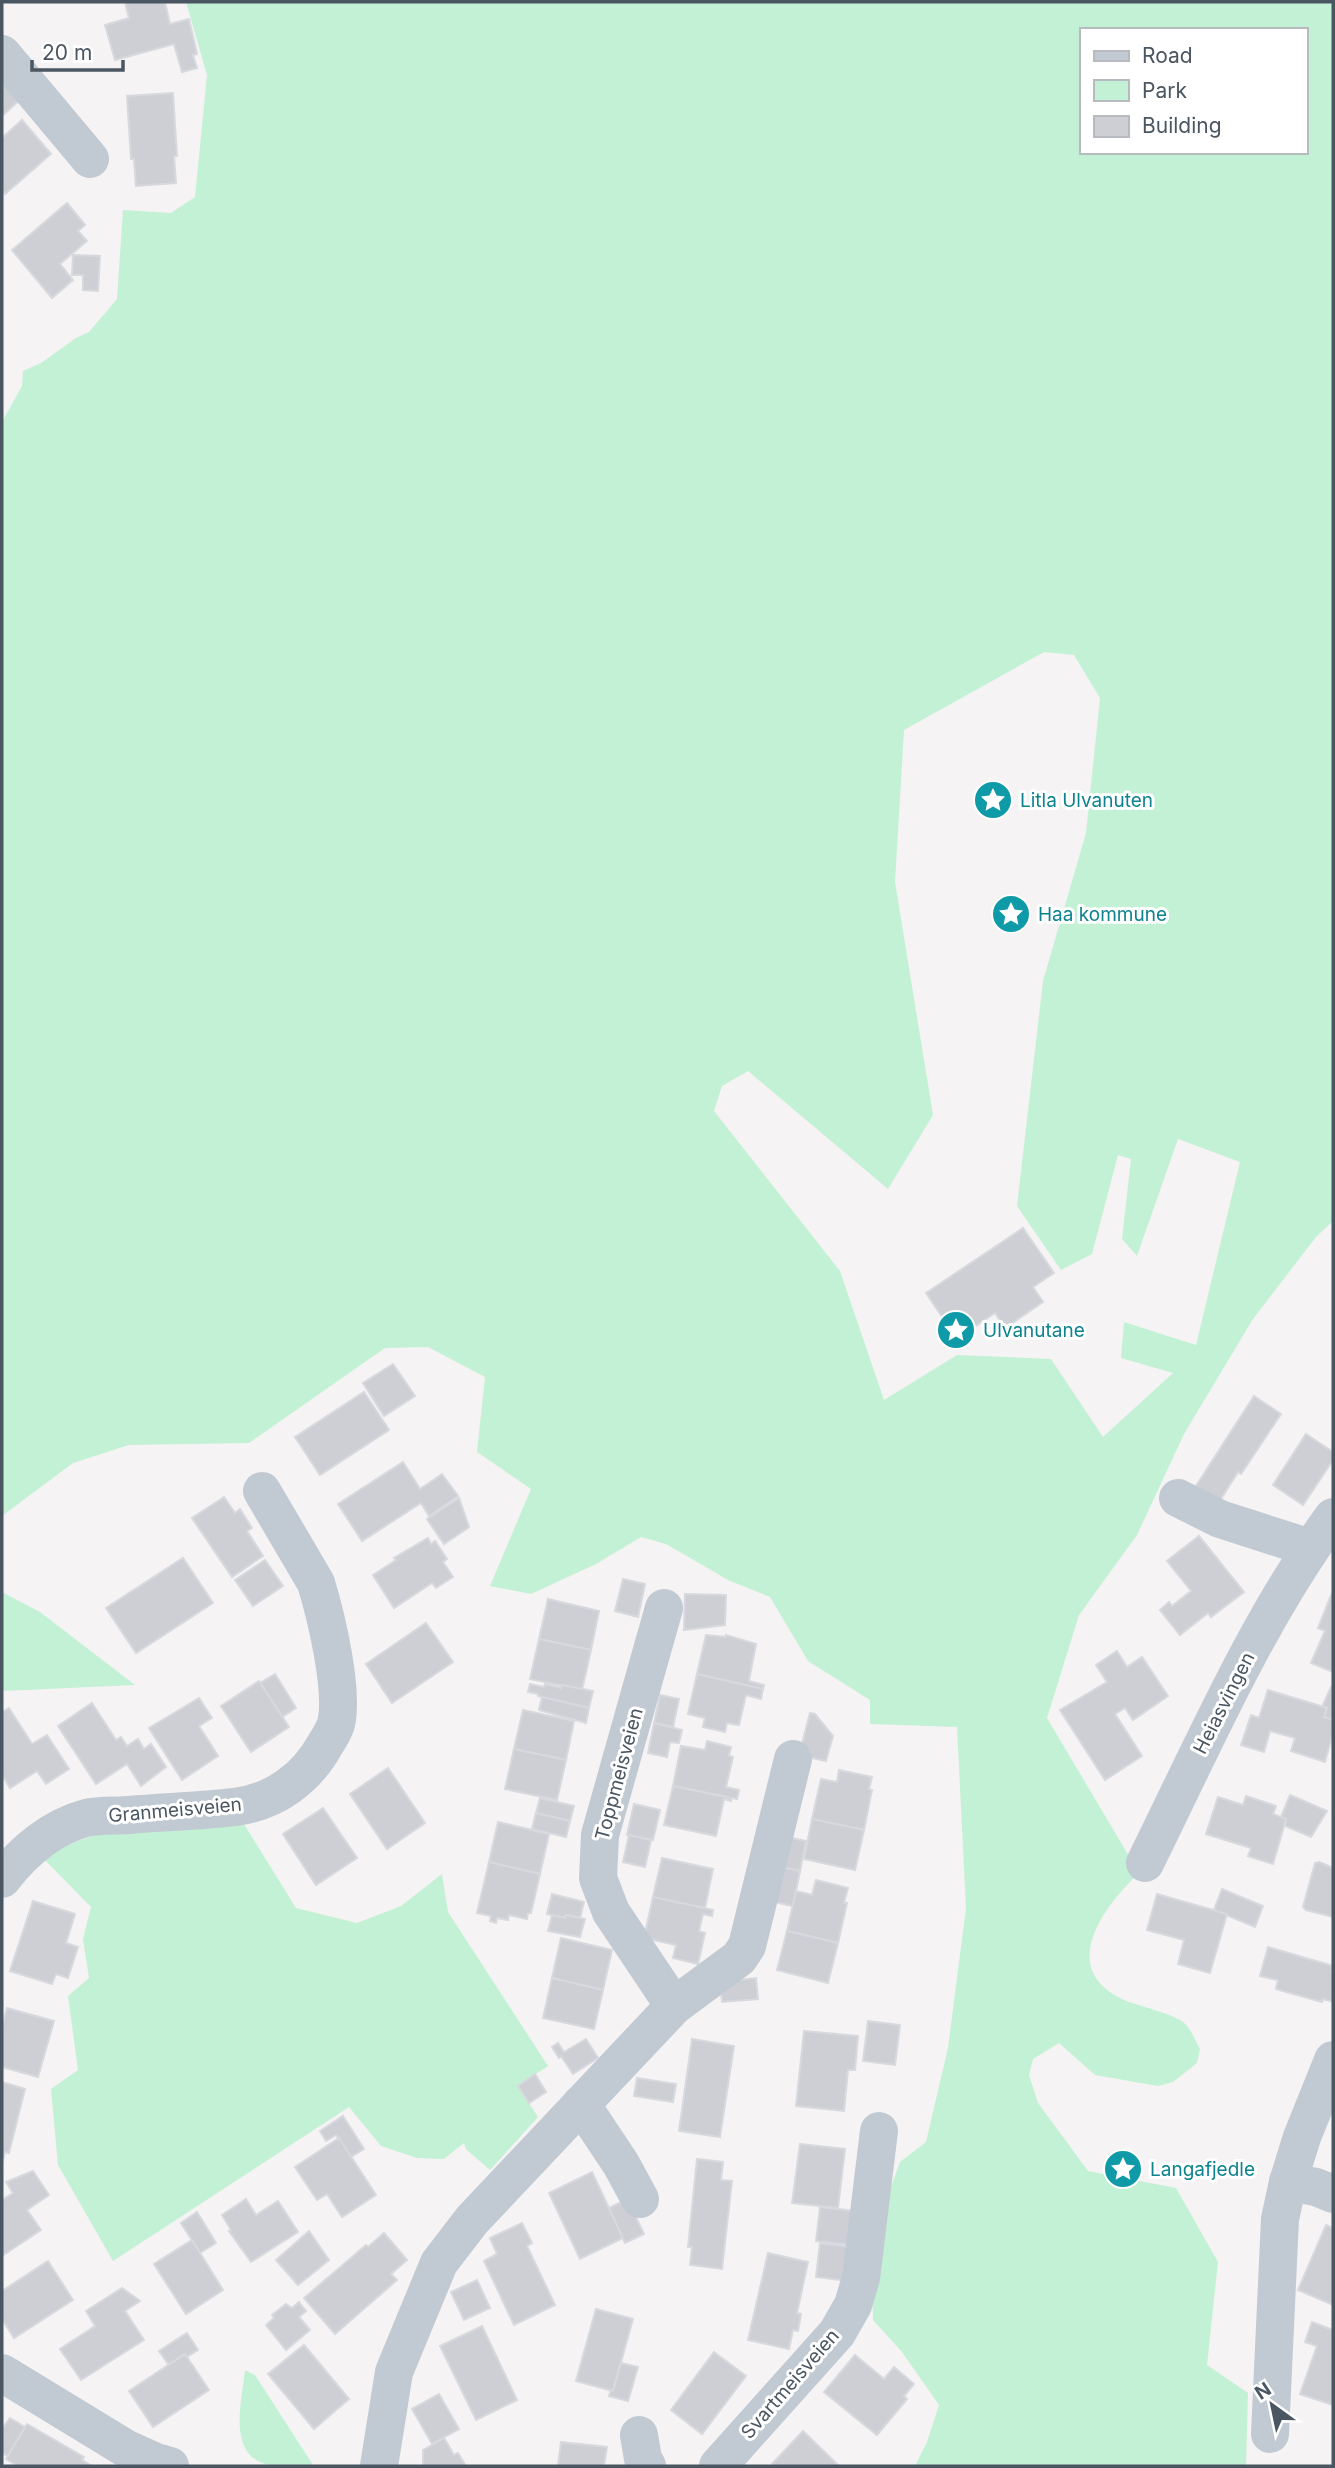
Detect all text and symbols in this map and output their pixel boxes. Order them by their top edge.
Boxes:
scale bar [32,28,122,72]
legend [1080,28,1307,154]
text: 20 m [42,40,92,65]
text: Road [1142,43,1193,68]
text: Park [1142,78,1187,103]
text: Building [1142,113,1222,138]
place icon: Litla Ulvanuten [972,779,1014,821]
place label: Litla Ulvanuten [1020,789,1153,812]
place icon: Haa kommune [990,893,1032,935]
place label: Haa kommune [1038,903,1167,926]
place icon: Ulvanutane [935,1309,977,1351]
place label: Ulvanutane [983,1319,1085,1342]
street label: Heiasvingen [1189,1648,1259,1758]
street label: Toppmeisveien [590,1705,648,1843]
street label: Granmeisveien [107,1793,243,1827]
place icon: Langafjedle [1102,2148,1144,2190]
place label: Langafjedle [1150,2158,1255,2181]
street label: Svartmeisveien [736,2324,844,2444]
north arrow [1237,2370,1307,2440]
text: N [1251,2378,1275,2405]

